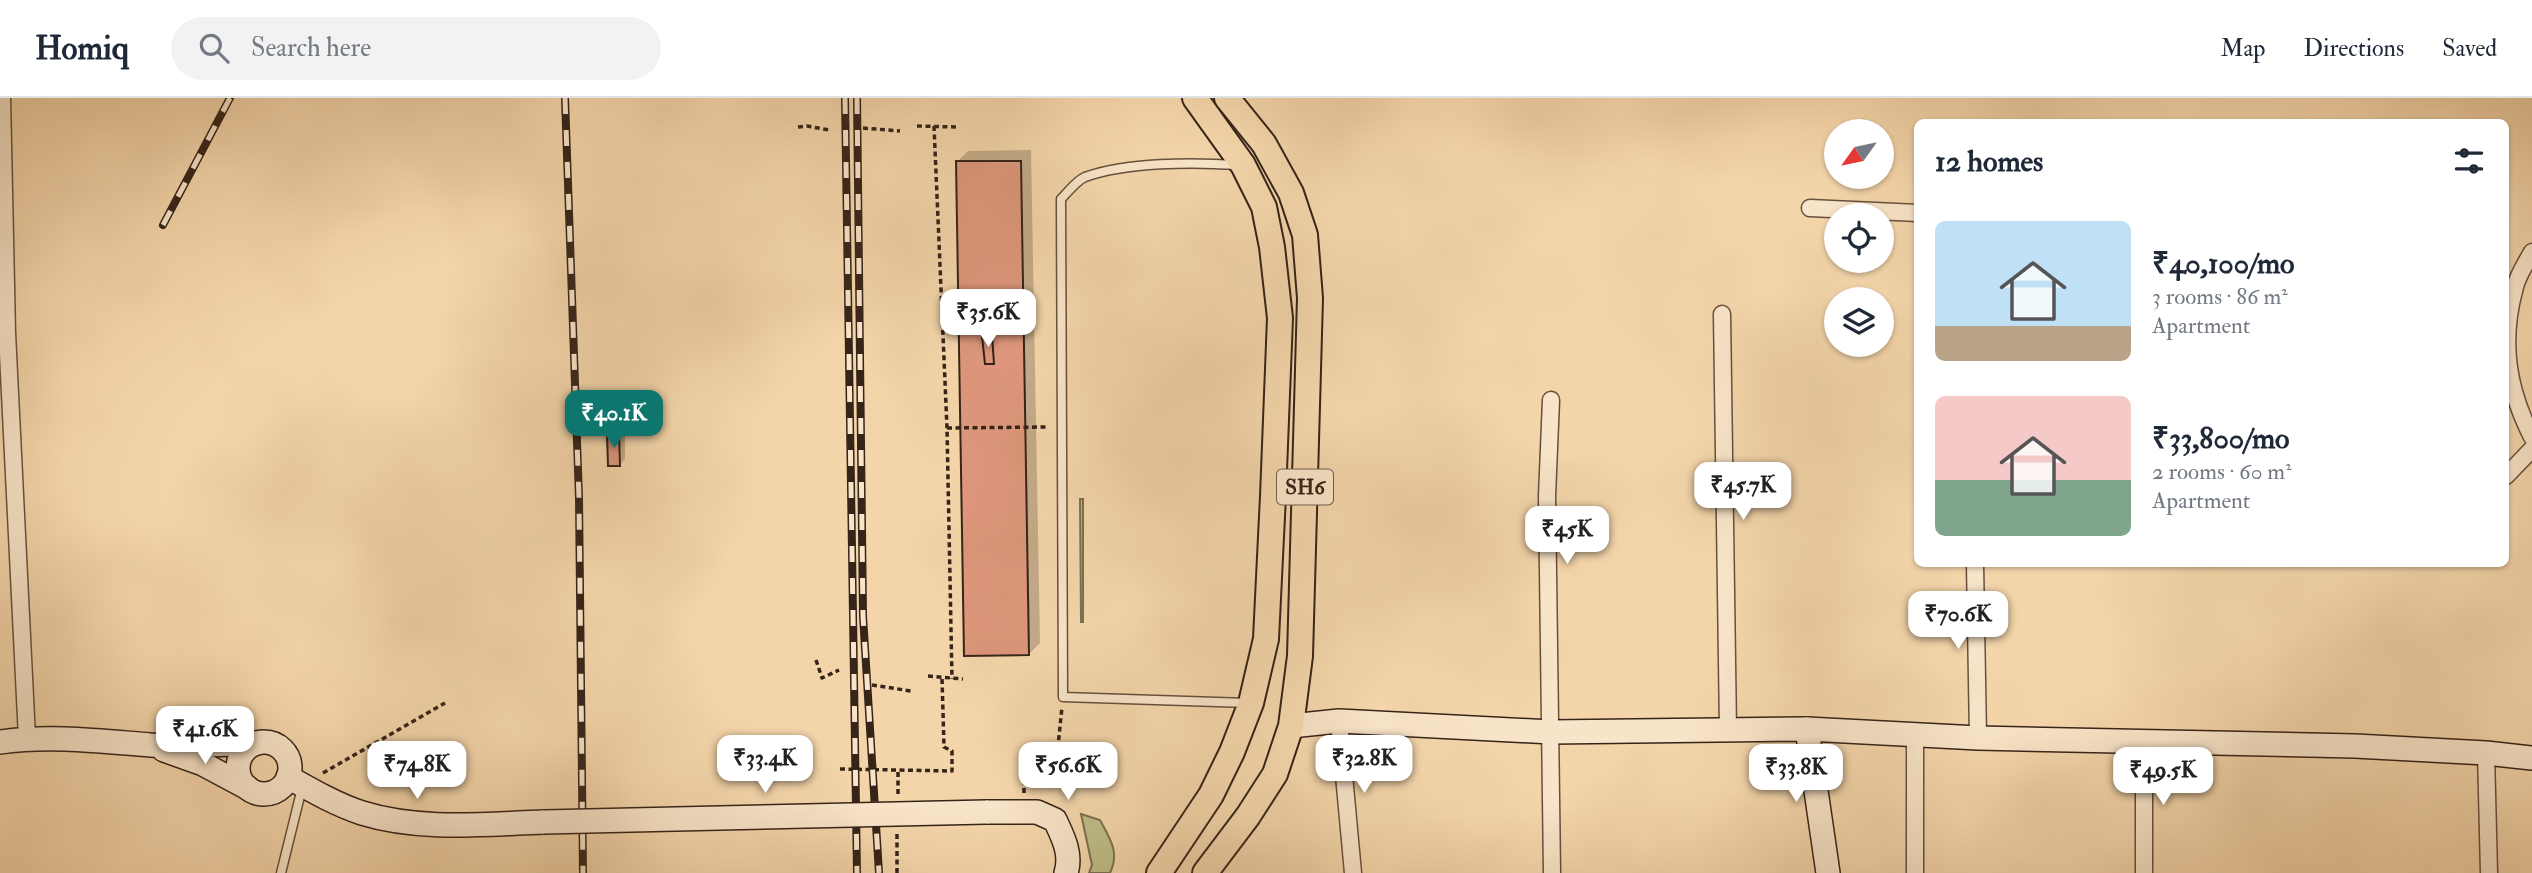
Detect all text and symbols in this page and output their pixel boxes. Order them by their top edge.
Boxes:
search box [171,17,661,80]
text: Homiq [35,28,129,69]
icon: search [195,29,233,67]
text: Search here [251,32,371,64]
text: Map [2220,33,2265,64]
text: Directions [2303,33,2404,64]
text: Saved [2442,33,2497,64]
north arrow [1824,119,1894,189]
map controls [1824,119,1894,357]
icon: filters [2450,142,2488,180]
text: 12 homes [1935,143,2043,180]
button: locate [1824,203,1894,273]
text: ₹40,100/mo [2152,245,2295,282]
icon: home [1991,249,2075,333]
text: 3 rooms · 86 m² [2152,282,2288,311]
button: layers [1824,287,1894,357]
pin: ₹35.6K [931,289,1045,349]
text: ₹35.6K [956,297,1020,326]
text: Apartment [2152,311,2250,340]
pin: ₹40.1K [557,390,671,450]
text: ₹40.1K [581,398,647,427]
text: ₹33,800/mo [2152,420,2290,457]
icon: home [1991,424,2075,508]
text: 2 rooms · 60 m² [2152,457,2292,486]
pin: ₹45.7K [1686,462,1800,522]
road number: SH6 [1277,470,1333,504]
text: ₹45.7K [1710,470,1776,499]
text: Apartment [2152,486,2250,515]
pin: ₹45K [1526,506,1608,566]
text: ₹45K [1541,514,1593,543]
pin: ₹70.6K [1901,592,2015,651]
text: ₹70.6K [1924,599,1992,628]
pin: ₹41.6K [148,706,262,766]
text: ₹41.6K [172,714,238,743]
pin: ₹33.4K [708,736,822,795]
pin: ₹32.8K [1307,736,1421,795]
pin: ₹74.8K [360,742,474,801]
pin: ₹56.6K [1011,742,1125,802]
text: ₹33.4K [733,743,797,772]
text: ₹32.8K [1332,743,1396,772]
pin: ₹33.8K [1739,744,1853,804]
pin: ₹49.5K [2106,748,2220,807]
text: ₹74.8K [383,749,451,778]
text: ₹56.6K [1035,750,1101,779]
text: ₹33.8K [1765,752,1827,781]
text: ₹49.5K [2129,755,2197,784]

